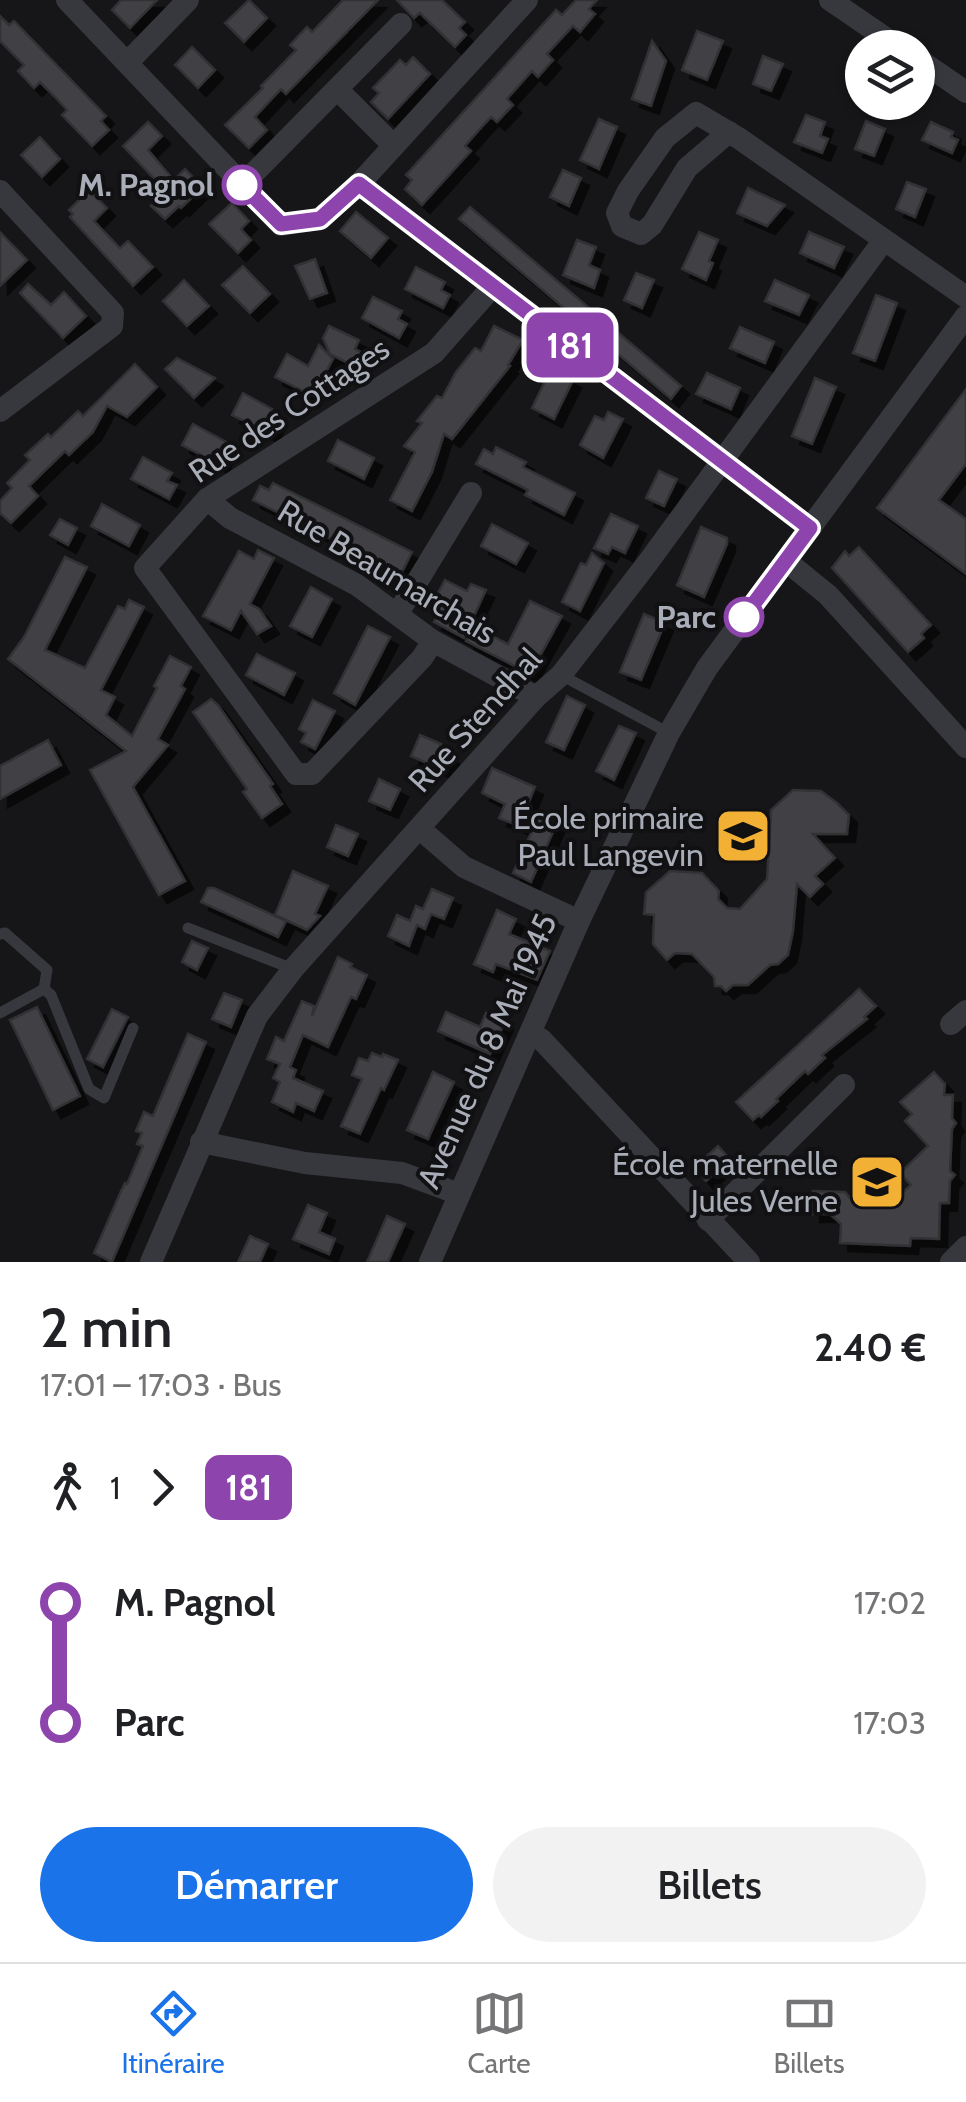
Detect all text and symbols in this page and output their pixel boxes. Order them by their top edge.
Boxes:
map controls [845,30,935,120]
button: layers [845,30,935,120]
place label: M. Pagnol [78,165,214,204]
marker: M. Pagnol [223,166,261,204]
line badge: 181 [512,312,628,378]
text: 181 [547,324,593,367]
street label: Rue des Cottages [181,328,396,491]
street label: Rue Beaumarchais [271,491,503,652]
place label: Parc [657,597,716,636]
marker: Parc [725,598,763,636]
street label: Rue Stendhal [400,639,550,800]
place label: École primaire Paul Langevin [513,798,704,874]
school or university icon: École primaire Paul Langevin [713,806,773,866]
street label: Avenue du 8 Mai 1945 [408,907,565,1194]
place label: École maternelle Jules Verne [612,1144,838,1220]
school or university icon: École maternelle Jules Verne [847,1152,907,1212]
text: 2 min [40,1294,172,1361]
text: 2.40 € [814,1324,926,1371]
text: 17:01 – 17:03 · Bus [40,1365,282,1404]
icon: walk [40,1460,95,1515]
icon: forward [135,1460,190,1515]
text: 181 [225,1466,272,1509]
text: 1 [110,1468,120,1507]
text: M. Pagnol [114,1579,275,1626]
text: 17:02 [854,1583,926,1622]
text: Parc [114,1699,185,1746]
text: 17:03 [853,1703,926,1742]
button: Démarrer [40,1827,473,1942]
button: Billets [493,1827,926,1942]
tab: Itinéraire [121,1986,225,2080]
tab: Carte [467,1986,531,2080]
tab: Billets [774,1986,845,2080]

